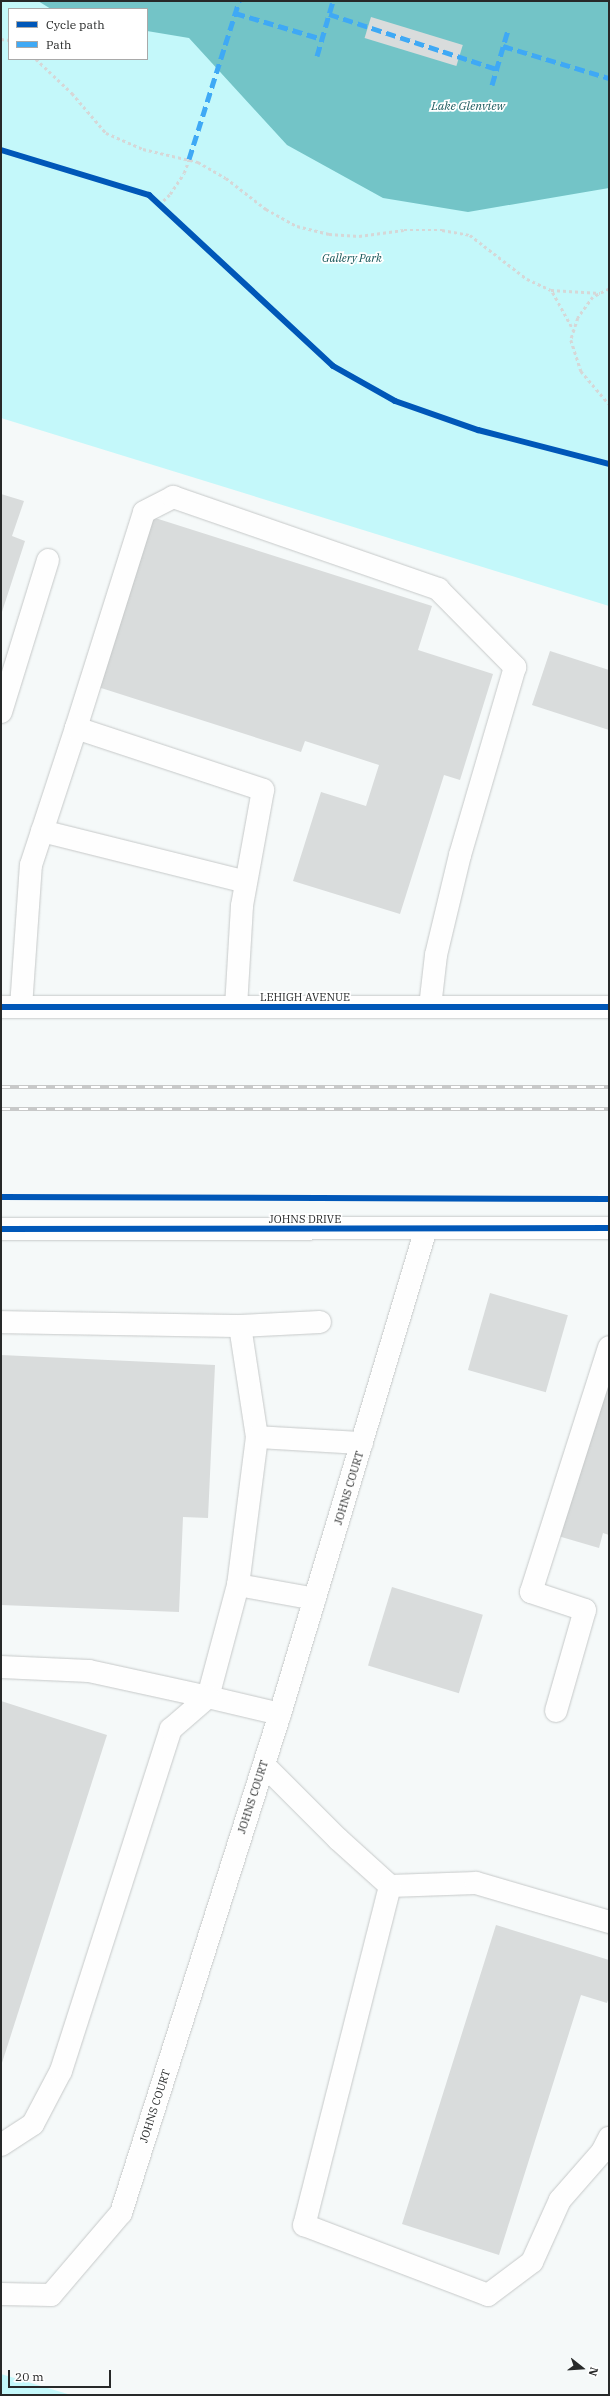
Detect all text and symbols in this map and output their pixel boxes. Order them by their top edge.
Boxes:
legend [8,8,148,60]
text: Cycle path [46,17,105,32]
text: Path [46,37,71,52]
water label: Lake Glenview [431,99,505,113]
park label: Gallery Park [322,251,382,265]
street label: LEHIGH AVENUE [260,990,350,1004]
street label: JOHNS DRIVE [269,1212,341,1226]
street label: JOHNS COURT [332,1450,366,1526]
street label: JOHNS COURT [235,1759,271,1835]
street label: JOHNS COURT [137,2068,173,2144]
north arrow [562,2348,602,2388]
scale bar [10,2362,113,2388]
text: N [586,2365,601,2378]
text: 20 m [15,2369,44,2384]

